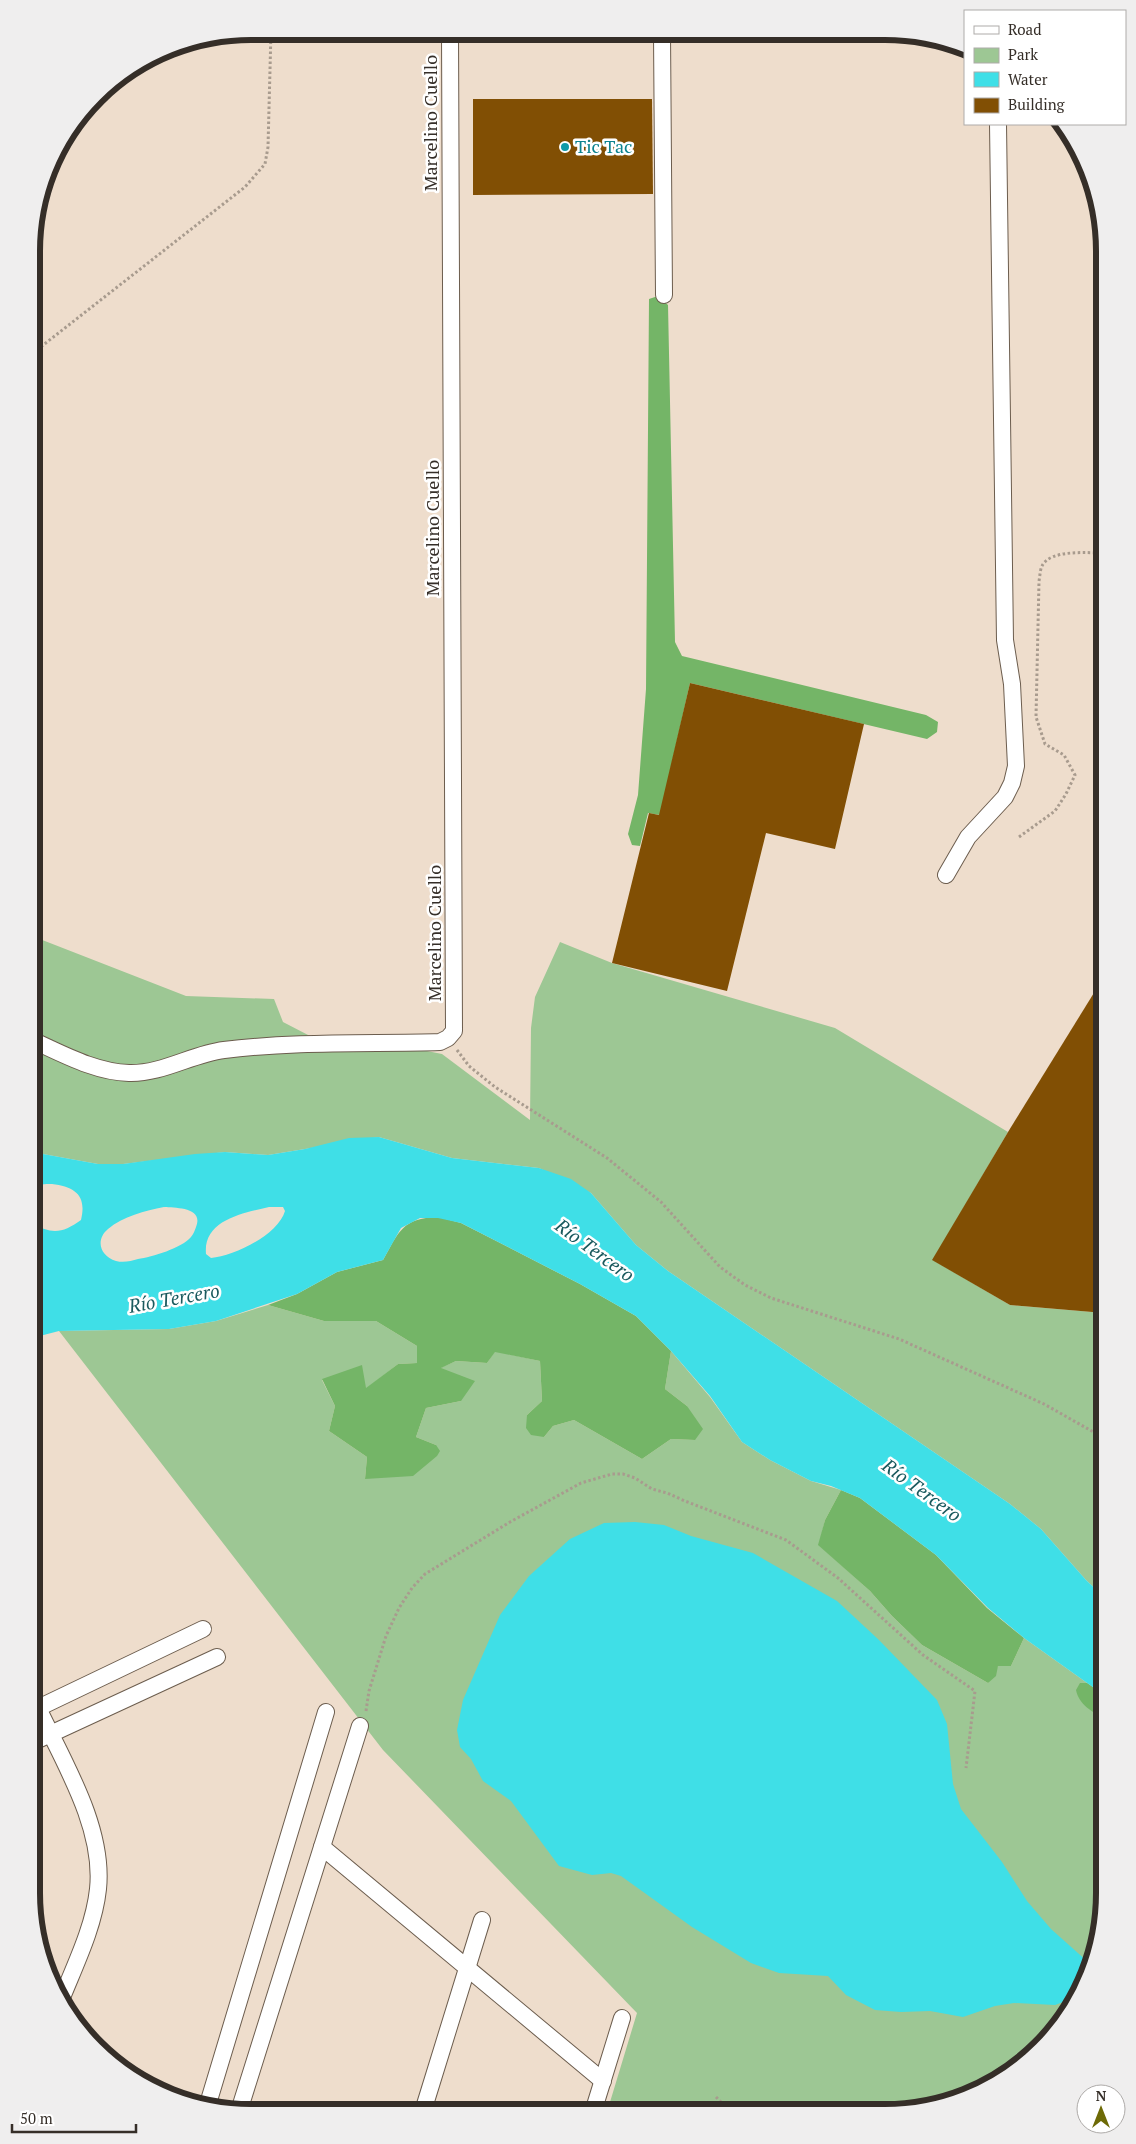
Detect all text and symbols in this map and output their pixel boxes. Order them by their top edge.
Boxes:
legend [964,10,1126,125]
text: Road [1008,19,1041,39]
text: Park [1008,44,1038,64]
street label: Marcelino Cuello [418,55,442,191]
text: Water [1008,69,1048,89]
text: Building [1008,94,1066,114]
place label: Tic Tac [575,134,632,158]
marker: Tic Tac [559,141,571,153]
street label: Marcelino Cuello [420,460,444,596]
street label: Marcelino Cuello [422,865,446,1001]
water label: Río Tercero [550,1212,640,1287]
water label: Río Tercero [125,1277,221,1318]
water label: Río Tercero [877,1452,967,1527]
north arrow [1076,2084,1126,2134]
text: N [1096,2086,1107,2105]
scale bar [12,2102,136,2134]
text: 50 m [20,2108,53,2128]

